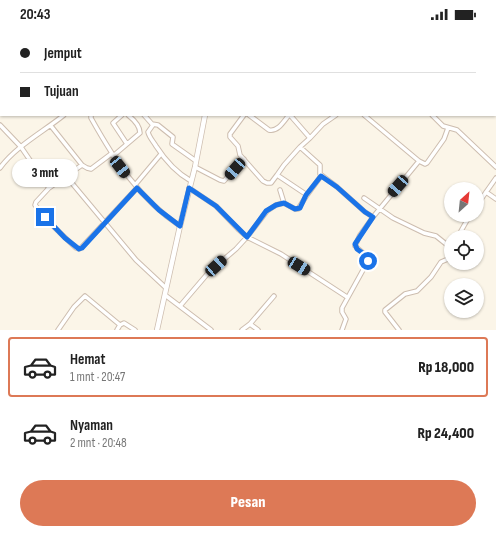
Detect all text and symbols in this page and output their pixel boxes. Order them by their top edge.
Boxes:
text: 20:43 [20,5,51,24]
text: Jemput [44,44,82,63]
text: Tujuan [44,82,79,101]
car [108,154,132,180]
car [223,156,247,182]
callout: 3 mnt [12,159,78,187]
text: 3 mnt [31,165,59,181]
car [386,173,410,199]
north arrow [444,182,484,222]
map controls [444,182,484,318]
route end [36,208,54,226]
button: locate [444,230,484,270]
route start [359,252,377,270]
car [203,254,229,278]
car [286,255,312,277]
button: layers [444,278,484,318]
icon: car [22,349,58,385]
text: Hemat [70,350,105,369]
text: Rp 18,000 [418,358,474,377]
text: 1 mnt · 20:47 [70,369,125,385]
icon: car [22,415,58,451]
text: Nyaman [70,416,113,435]
text: Rp 24,400 [418,424,474,443]
text: 2 mnt · 20:48 [70,435,127,451]
button: Pesan [20,480,476,526]

